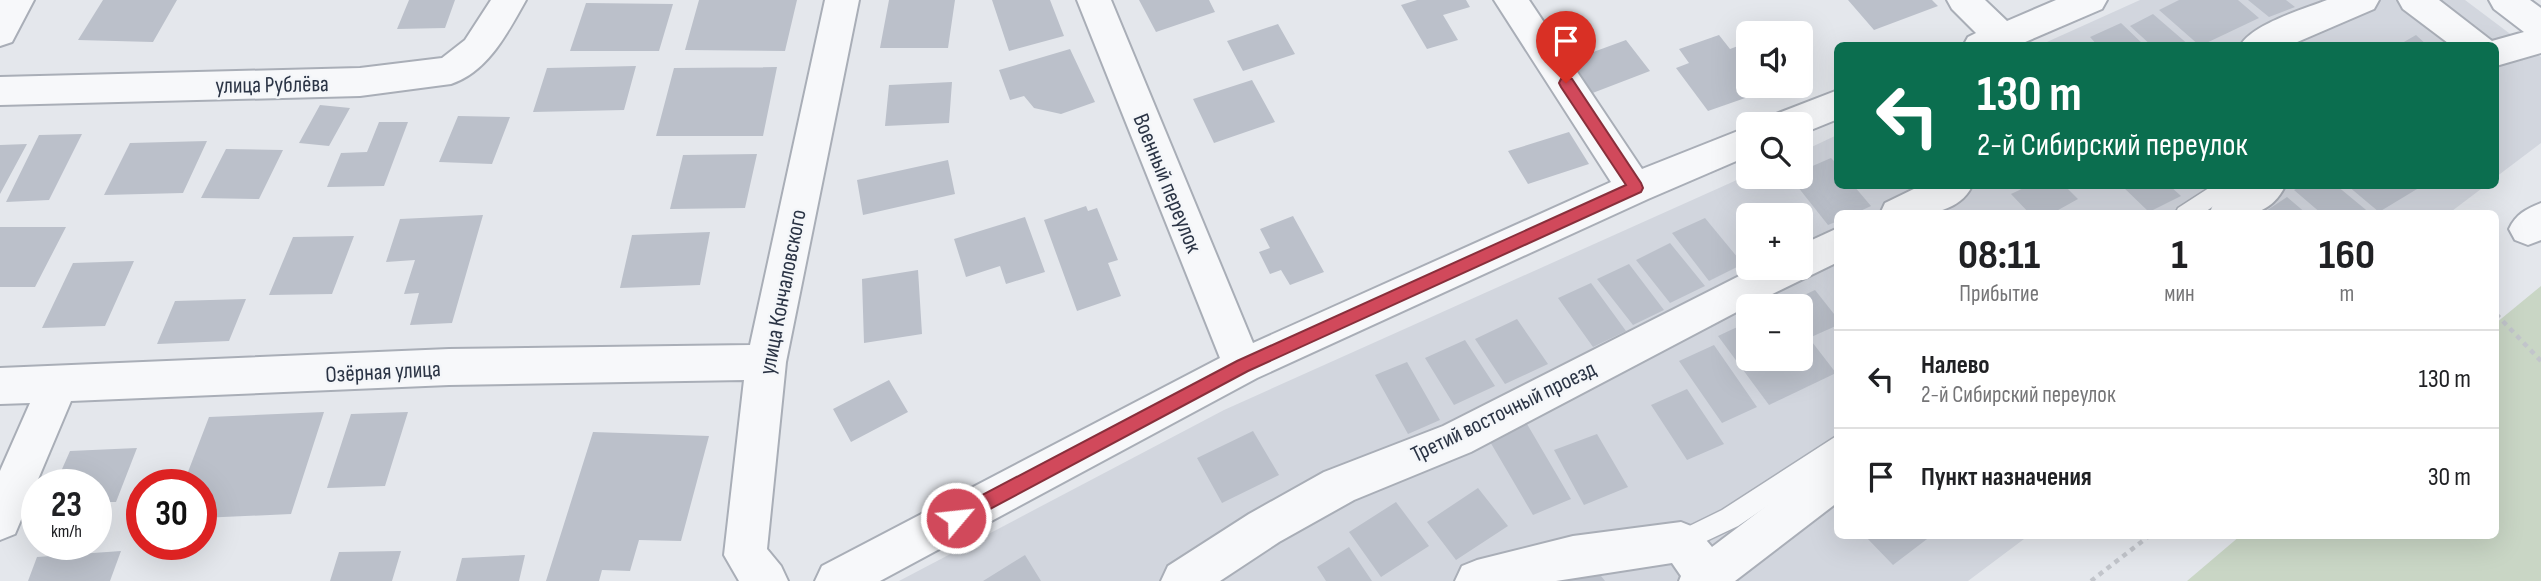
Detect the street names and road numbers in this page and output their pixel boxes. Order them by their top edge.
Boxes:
street label: улица Рублёва [215,70,329,100]
street label: Военный переулок [1126,110,1208,257]
street label: улица Кончаловского [753,207,813,377]
street label: Озёрная улица [325,355,441,389]
street label: Третий восточный проезд [1407,355,1601,469]

